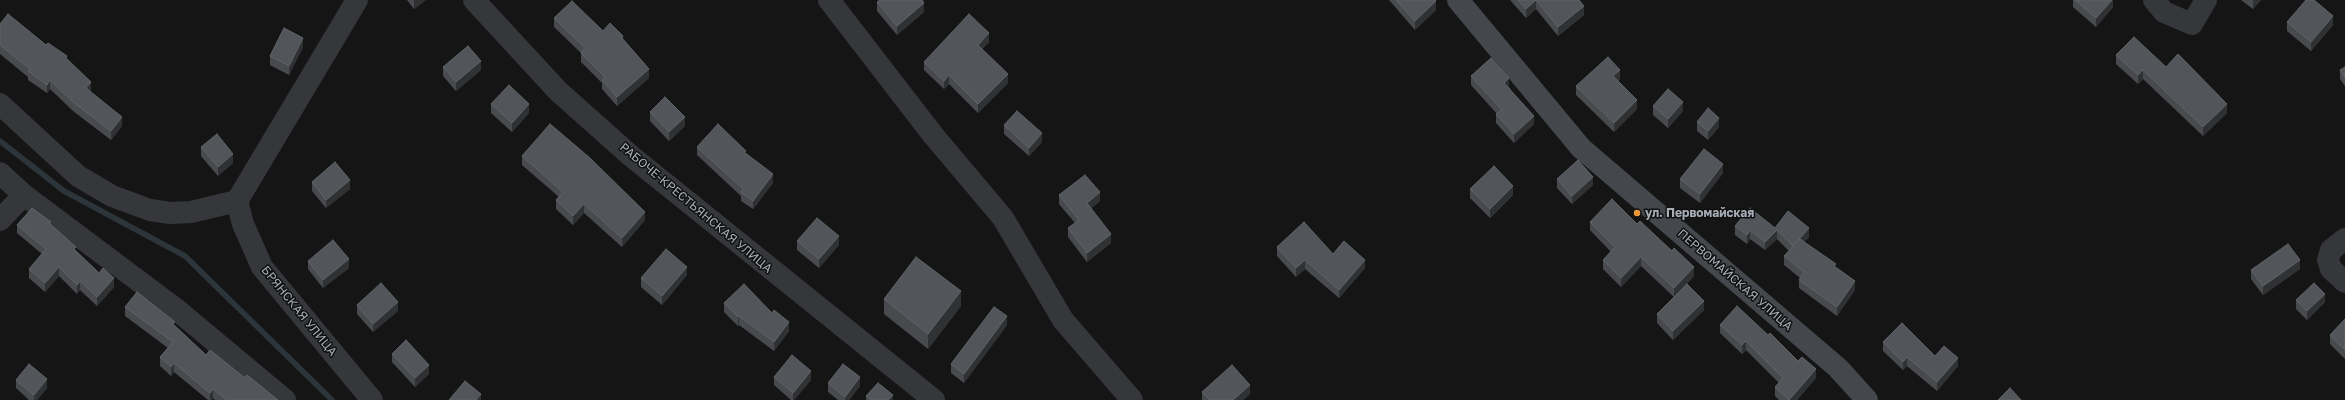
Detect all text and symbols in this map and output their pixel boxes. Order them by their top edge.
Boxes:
street label: РАБОЧЕ-КРЕСТЬЯНСКАЯ УЛИЦА [617,140,775,276]
place label: ул. Первомайская [1645,206,1754,220]
marker: ул. Первомайская [1632,208,1642,218]
street label: ПЕРВОМАЙСКАЯ УЛИЦА [1675,226,1795,334]
street label: БРЯНСКАЯ УЛИЦА [258,263,340,359]

